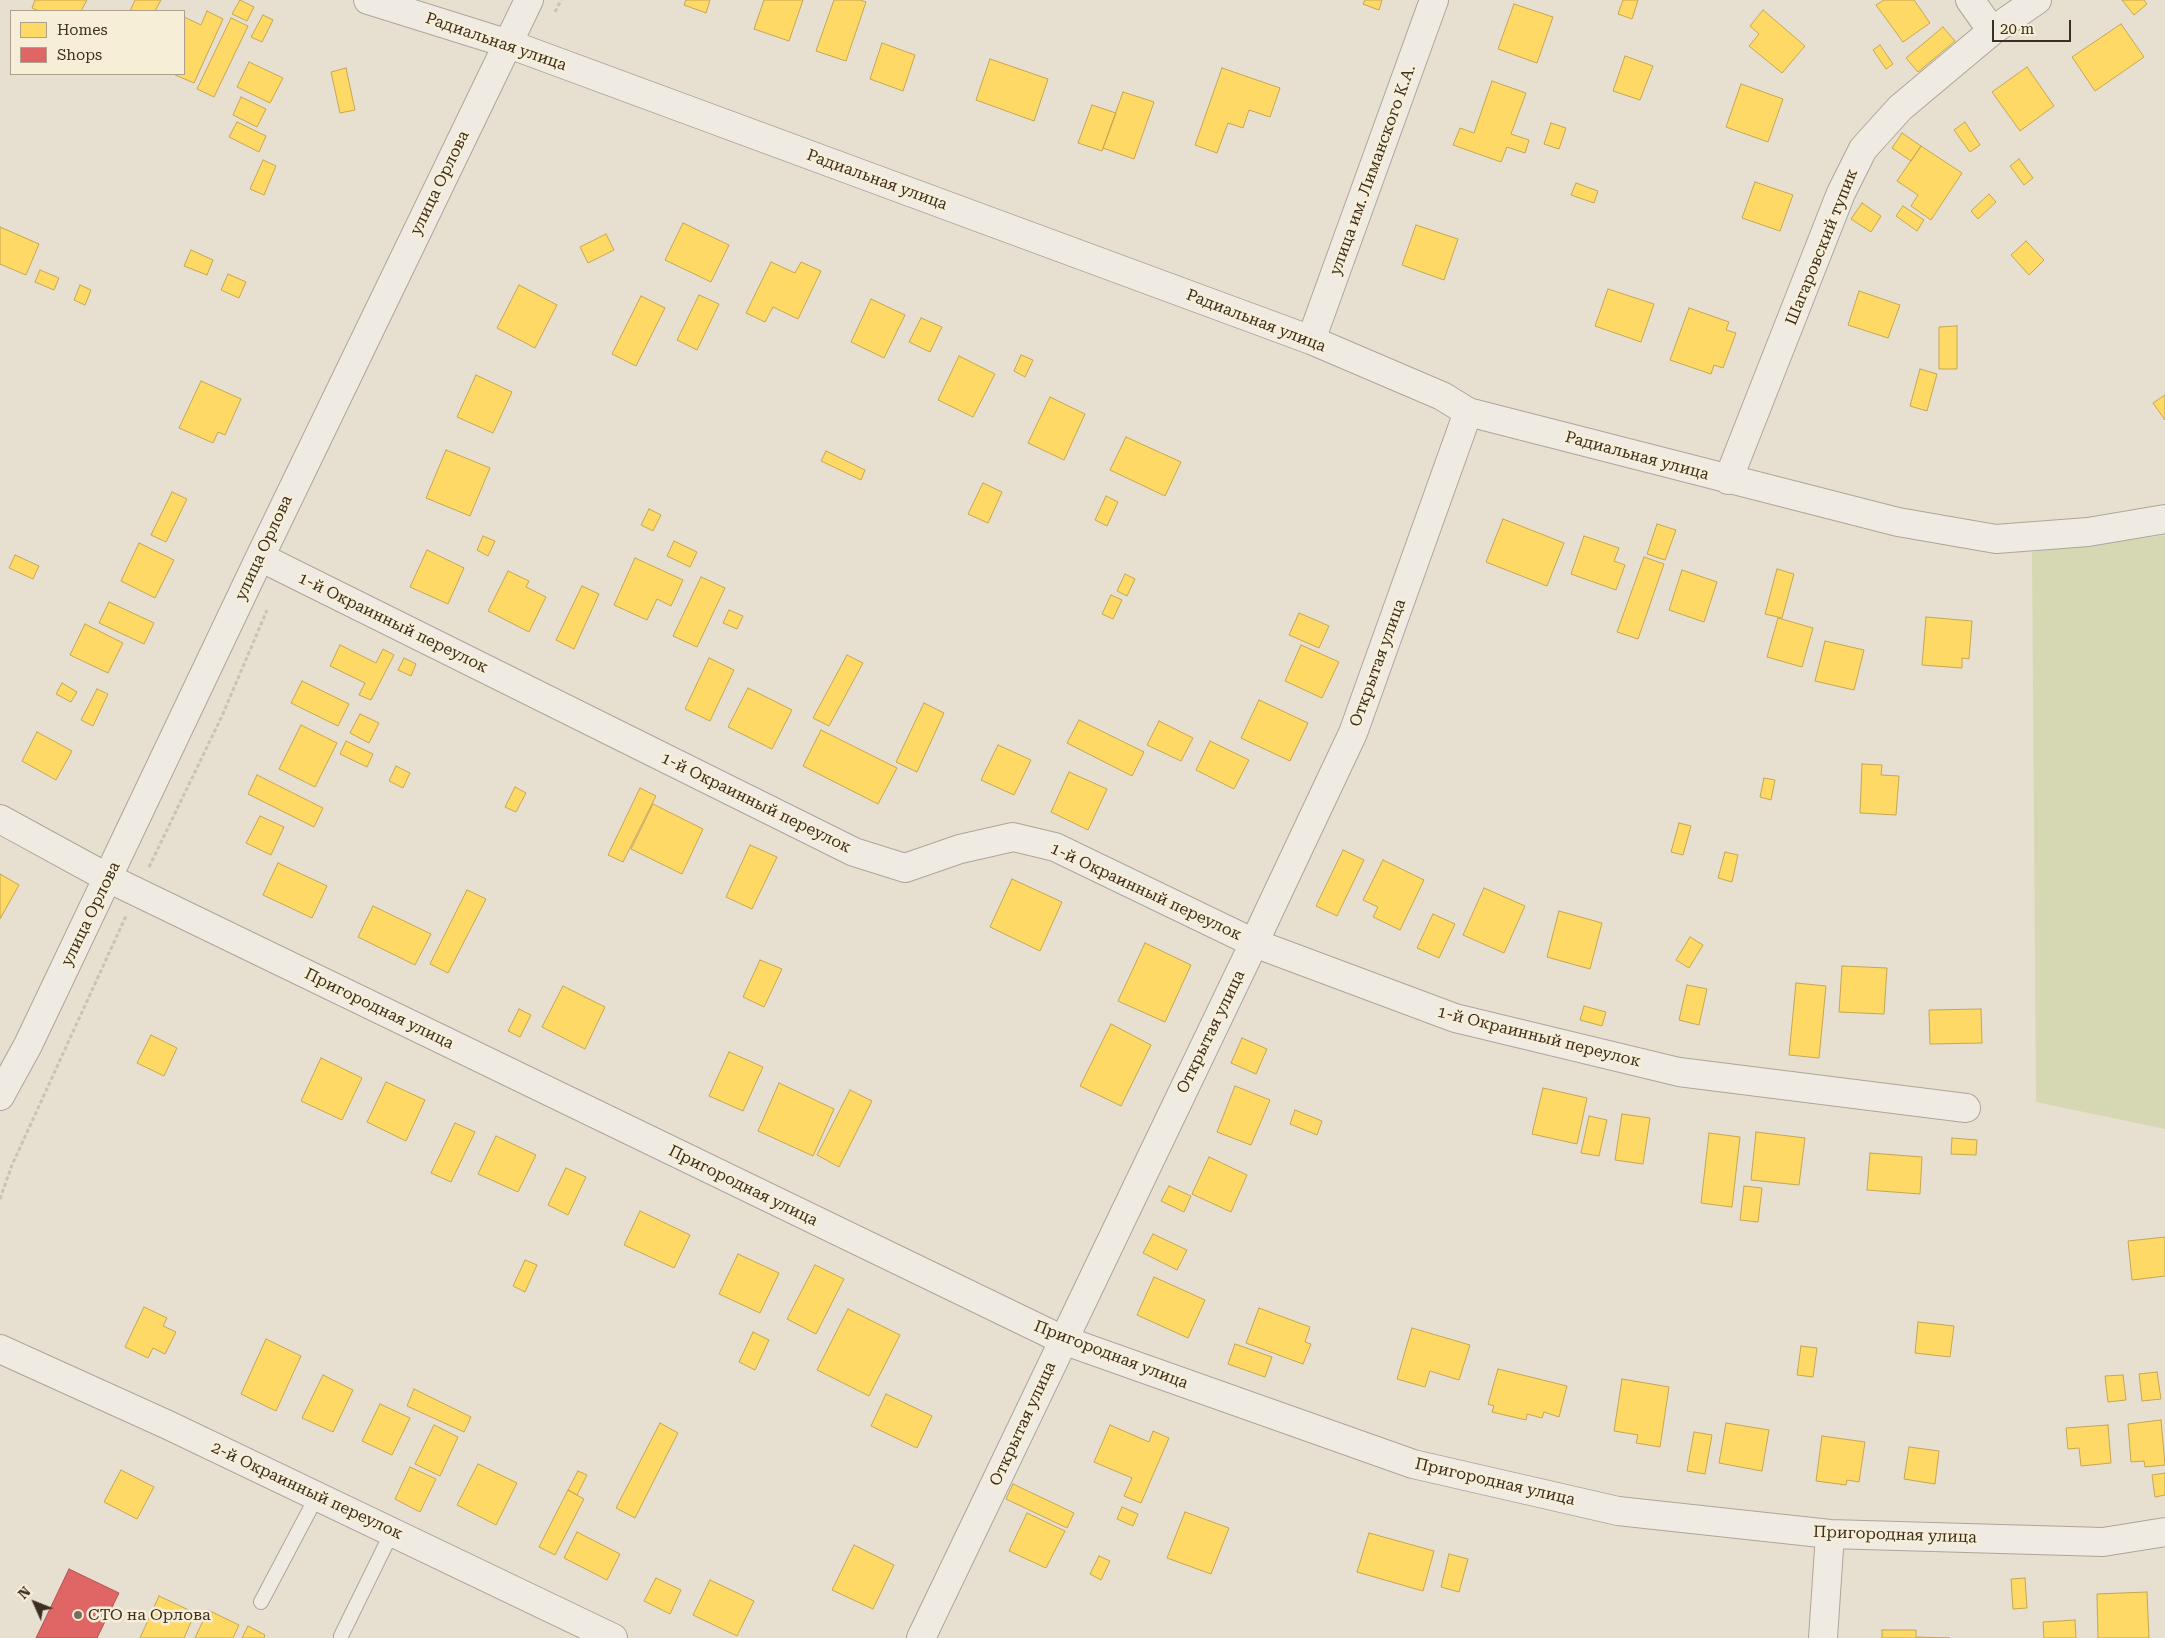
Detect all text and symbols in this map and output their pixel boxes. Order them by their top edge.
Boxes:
street label: Радиальная улица [423,9,569,75]
legend [10,10,185,75]
scale bar [1995,10,2074,42]
text: 20 m [2000,20,2034,38]
text: Homes [57,21,108,39]
text: Shops [57,46,102,64]
street label: улица им. Лиманского К.А. [1326,62,1420,278]
street label: улица Орлова [406,128,474,238]
street label: Радиальная улица [804,146,950,214]
street label: Шагаровский тупик [1782,166,1862,328]
street label: Радиальная улица [1183,286,1329,356]
street label: Радиальная улица [1563,428,1711,484]
street label: улица Орлова [231,492,297,604]
street label: 1-й Окраинный переулок [295,569,491,677]
street label: Открытая улица [1346,596,1410,730]
street label: 1-й Окраинный переулок [658,749,854,857]
street label: 1-й Окраинный переулок [1047,839,1245,945]
street label: улица Орлова [57,859,125,969]
street label: Пригородная улица [301,965,457,1053]
street label: Открытая улица [1173,967,1249,1097]
street label: 1-й Окраинный переулок [1435,1002,1643,1072]
street label: Пригородная улица [665,1142,821,1230]
street label: Пригородная улица [1031,1317,1191,1393]
street label: Открытая улица [986,1359,1060,1489]
street label: 2-й Окраинный переулок [208,1438,406,1544]
street label: Пригородная улица [1413,1454,1577,1510]
street label: Пригородная улица [1813,1523,1977,1547]
north arrow [10,1578,60,1628]
text: N [15,1583,34,1602]
place label: СТО на Орлова [88,1605,211,1625]
marker: СТО на Орлова [72,1609,84,1621]

